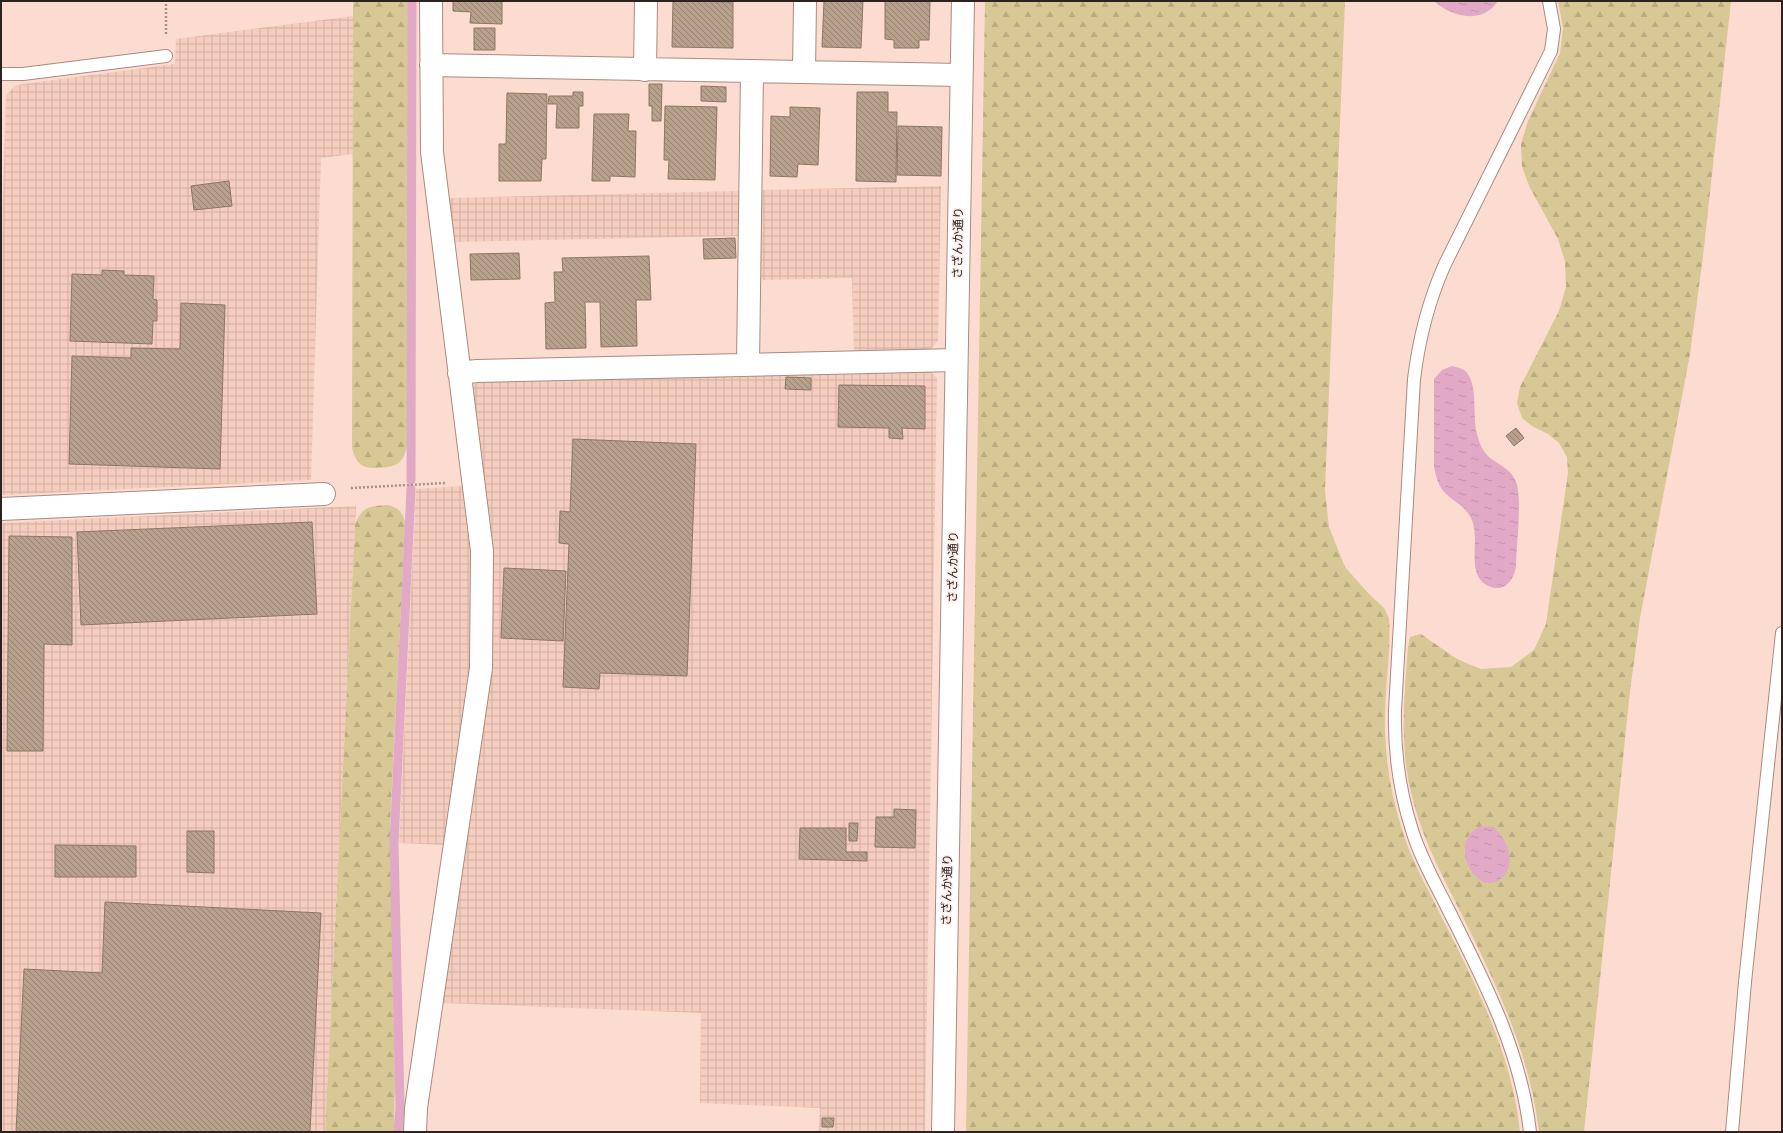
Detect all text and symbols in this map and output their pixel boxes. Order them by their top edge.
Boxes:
street label: さざんか通り [949,207,967,279]
street label: さざんか通り [944,531,962,603]
street label: さざんか通り [938,854,956,926]

